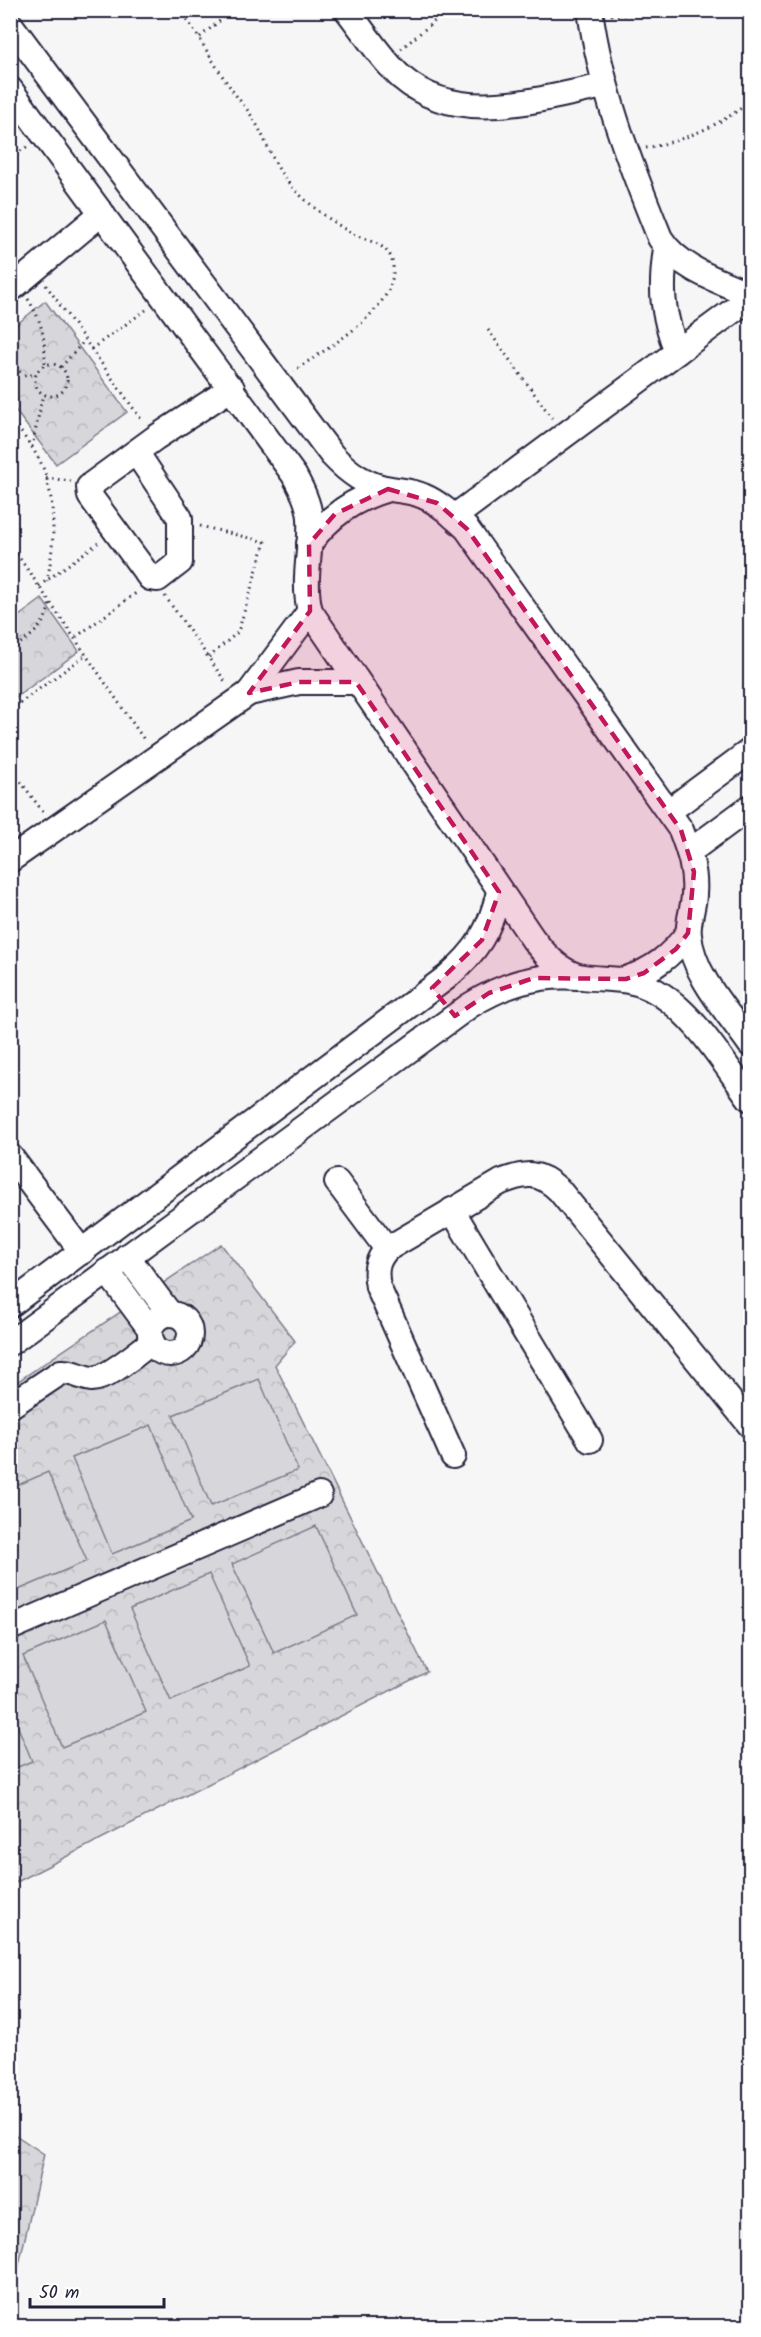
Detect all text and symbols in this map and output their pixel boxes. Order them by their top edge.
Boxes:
scale bar [30,2271,164,2309]
text: 50 m [39,2279,79,2308]

